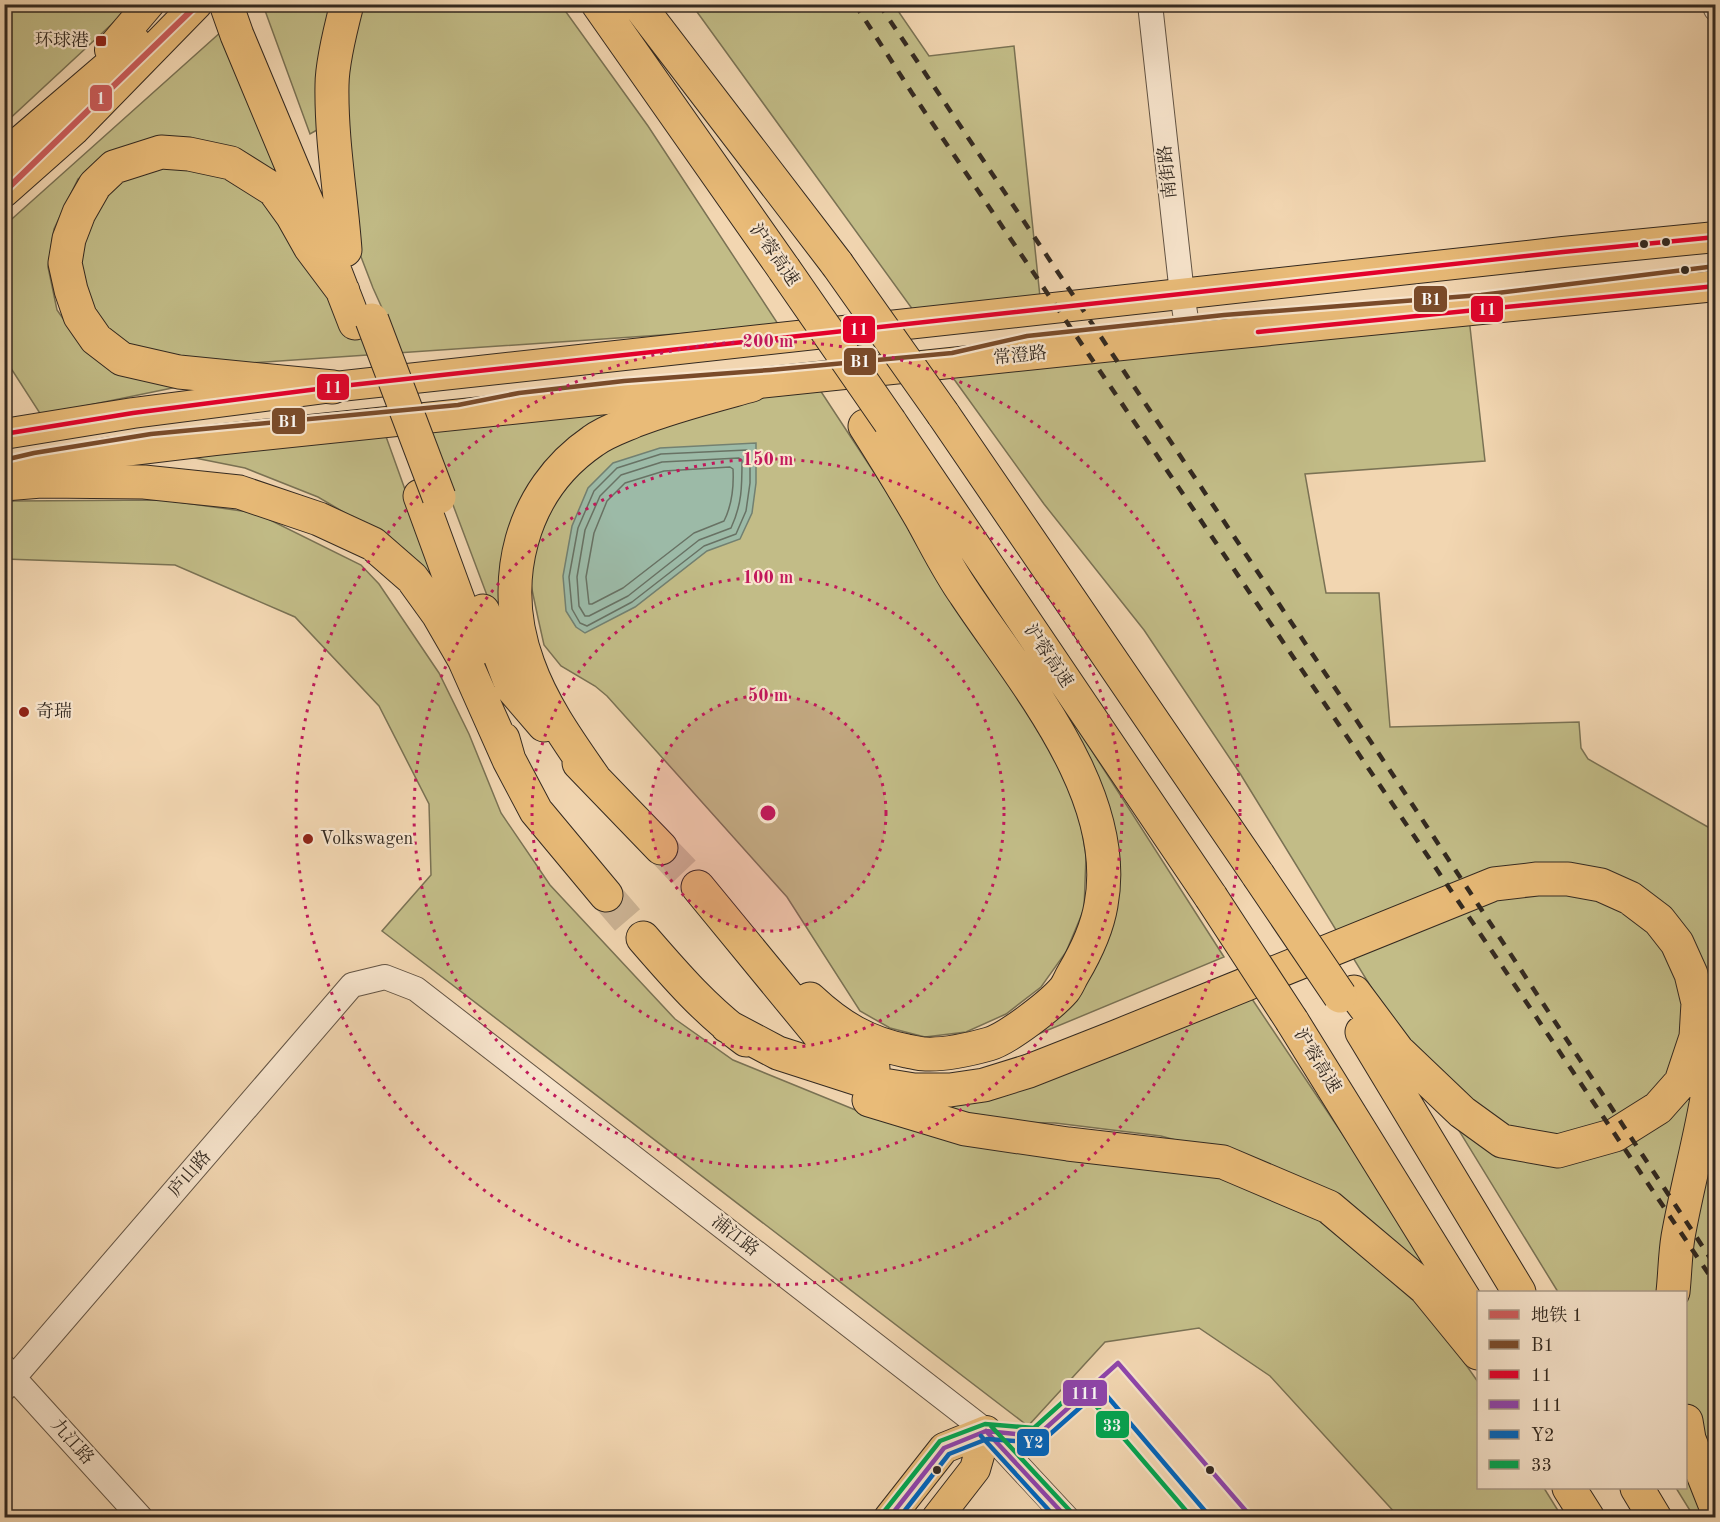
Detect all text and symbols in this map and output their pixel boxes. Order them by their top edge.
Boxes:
place label: 环球港 [35,31,89,50]
marker: 环球港 [94,34,108,48]
line badge: 1 [89,84,113,112]
text: 1 [96,92,106,108]
street label: 南街路 [1154,144,1180,200]
street label: 沪蓉高速 [746,219,804,290]
unlabelled marker [1660,236,1672,248]
unlabelled marker [1638,238,1650,250]
unlabelled marker [1679,264,1691,276]
line badge: B1 [1413,285,1448,313]
text: B1 [1421,293,1441,309]
line badge: 11 [1470,295,1504,323]
text: 11 [1478,303,1496,319]
line badge: 11 [842,315,876,344]
text: 11 [850,323,868,339]
text: 200 m [743,333,793,351]
street label: 常澄路 [992,342,1048,368]
line badge: B1 [843,347,877,376]
text: B1 [850,355,870,371]
line badge: 11 [316,373,350,401]
text: 11 [324,381,342,397]
line badge: B1 [271,407,306,435]
text: B1 [278,415,298,431]
text: 150 m [743,451,793,469]
text: 100 m [743,569,793,587]
street label: 沪蓉高速 [1020,620,1077,691]
text: 50 m [748,687,788,705]
place label: 奇瑞 [36,701,72,721]
marker: 奇瑞 [17,705,31,719]
centre of rings [758,803,778,823]
place label: Volkswagen [320,830,413,848]
marker: Volkswagen [301,832,315,846]
street label: 沪蓉高速 [1290,1025,1345,1096]
street label: 庐山路 [164,1146,215,1200]
street label: 浦江路 [708,1211,763,1260]
legend [1477,1291,1687,1489]
text: 地铁 1 [1531,1305,1582,1325]
text: B1 [1531,1337,1554,1355]
text: 11 [1531,1367,1552,1385]
line badge: 111 [1062,1379,1108,1407]
text: 111 [1071,1387,1099,1403]
text: 111 [1531,1397,1562,1415]
line badge: 33 [1095,1410,1130,1439]
street label: 九江路 [47,1415,98,1468]
text: 33 [1103,1419,1121,1435]
text: Y2 [1531,1427,1555,1445]
line badge: Y2 [1016,1428,1050,1457]
text: Y2 [1022,1436,1044,1452]
text: 33 [1531,1457,1552,1475]
unlabelled marker [931,1464,943,1476]
unlabelled marker [1204,1464,1216,1476]

